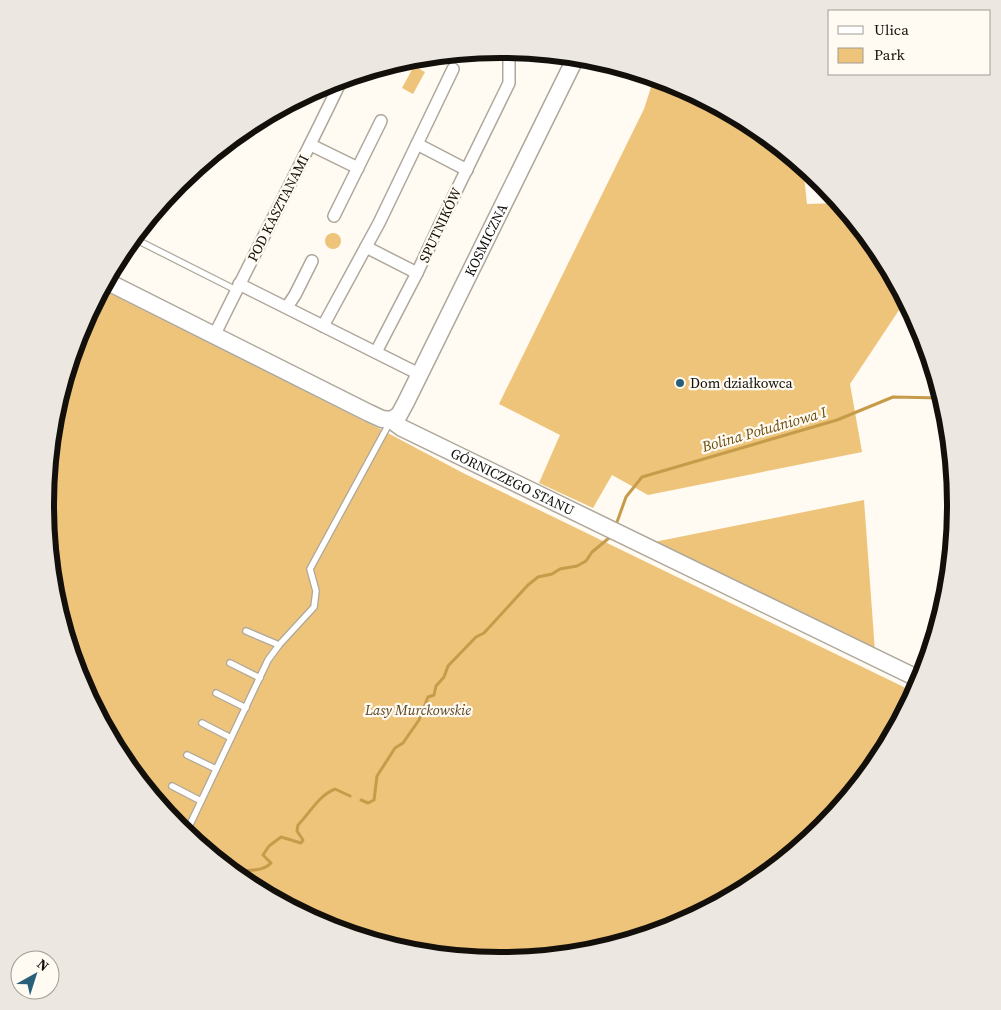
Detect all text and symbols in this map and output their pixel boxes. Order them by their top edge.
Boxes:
legend [828,10,991,75]
text: Ulica [874,19,909,40]
text: Park [874,44,906,65]
street label: POD KASZTANAMI [242,151,314,265]
street label: SPUTNIKÓW [414,184,466,266]
street label: KOSMICZNA [459,199,513,280]
place label: Dom działkowca [690,373,794,393]
marker: Dom działkowca [674,377,686,389]
water label: Bolina Południowa I [698,401,829,457]
street label: GÓRNICZEGO STANU [447,443,578,520]
park label: Lasy Murckowskie [364,700,471,720]
north arrow [10,950,60,1000]
text: N [33,954,53,976]

